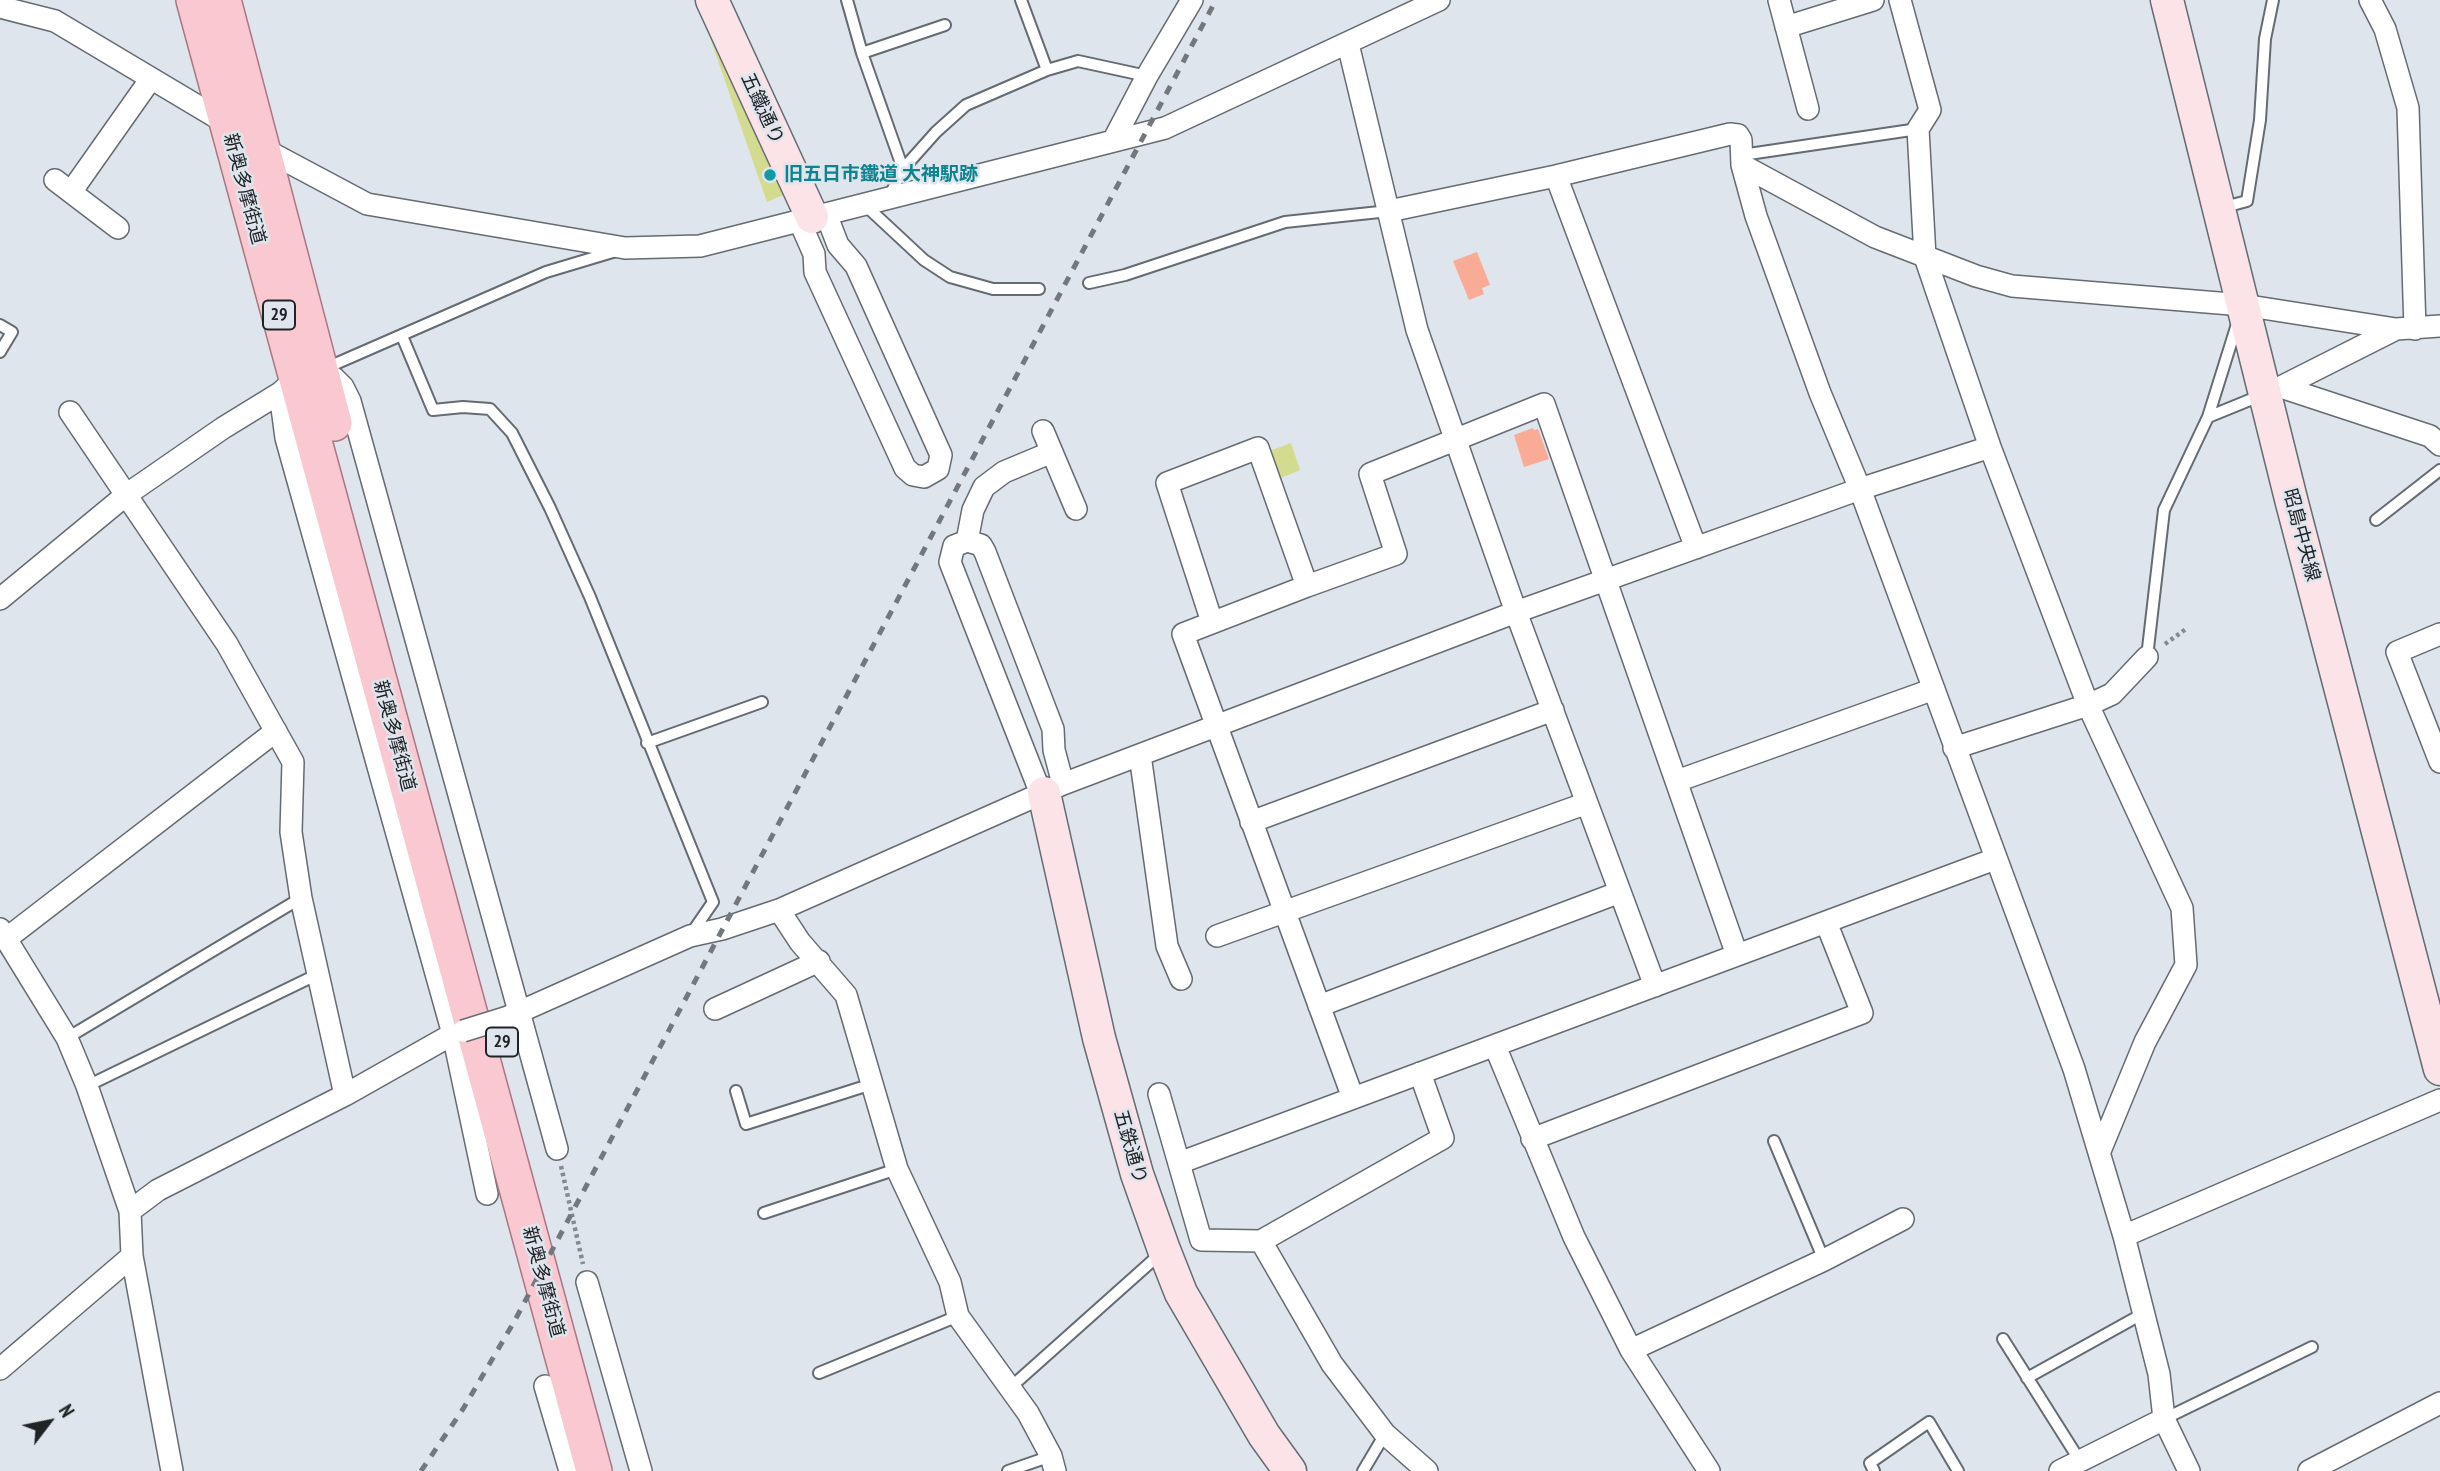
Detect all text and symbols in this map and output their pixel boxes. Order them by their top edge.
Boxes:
street label: 五鐵通り [736,70,788,148]
street label: 新奥多摩街道 [218,131,270,247]
place label: 旧五日市鐵道 大神駅跡 [784,164,978,186]
marker: 旧五日市鐵道 大神駅跡 [762,167,778,183]
road number: 29 [263,300,295,330]
street label: 昭島中央線 [2278,486,2324,584]
street label: 新奥多摩街道 [368,678,420,794]
road number: 29 [486,1028,518,1056]
street label: 五鉄通り [1109,1107,1151,1187]
street label: 新奥多摩街道 [517,1224,569,1340]
north arrow [14,1387,84,1457]
text: N [54,1400,80,1422]

